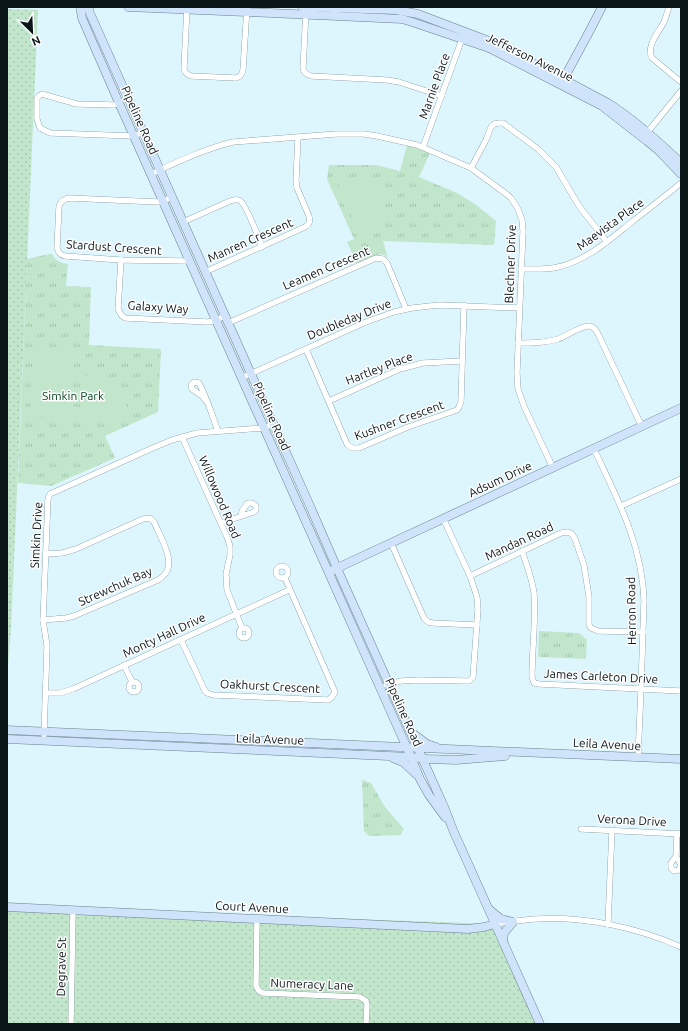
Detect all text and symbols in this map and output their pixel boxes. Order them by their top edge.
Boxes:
north arrow [12,12,52,52]
street label: Jefferson Avenue [484,30,576,84]
text: N [30,34,42,48]
street label: Marnie Place [416,51,452,121]
street label: Pipeline Road [119,84,161,156]
street label: Maevista Place [574,195,646,253]
street label: Manren Crescent [205,215,295,265]
street label: Blechner Drive [502,224,518,304]
street label: Stardust Crescent [66,237,162,257]
street label: Leamen Crescent [281,244,372,292]
street label: Doubleday Drive [305,296,393,342]
street label: Galaxy Way [127,298,189,316]
street label: Hartley Place [344,349,414,387]
street label: Pipeline Road [251,380,293,452]
park label: Simkin Park [42,389,104,402]
street label: Kushner Crescent [352,398,446,442]
street label: Willowood Road [197,454,243,540]
street label: Adsum Drive [466,459,534,499]
street label: Simkin Drive [28,501,44,569]
street label: Mandan Road [483,519,555,563]
street label: Strewchuk Bay [76,564,154,608]
street label: Herron Road [624,577,638,645]
street label: Monty Hall Drive [121,610,207,660]
street label: James Carleton Drive [543,667,659,685]
street label: Pipeline Road [383,676,425,748]
street label: Oakhurst Crescent [220,677,321,695]
street label: Leila Avenue [236,731,304,747]
street label: Leila Avenue [573,736,641,752]
street label: Verona Drive [597,812,667,828]
street label: Court Avenue [215,899,289,915]
street label: Degrave St [54,937,68,997]
street label: Numeracy Lane [270,976,354,992]

